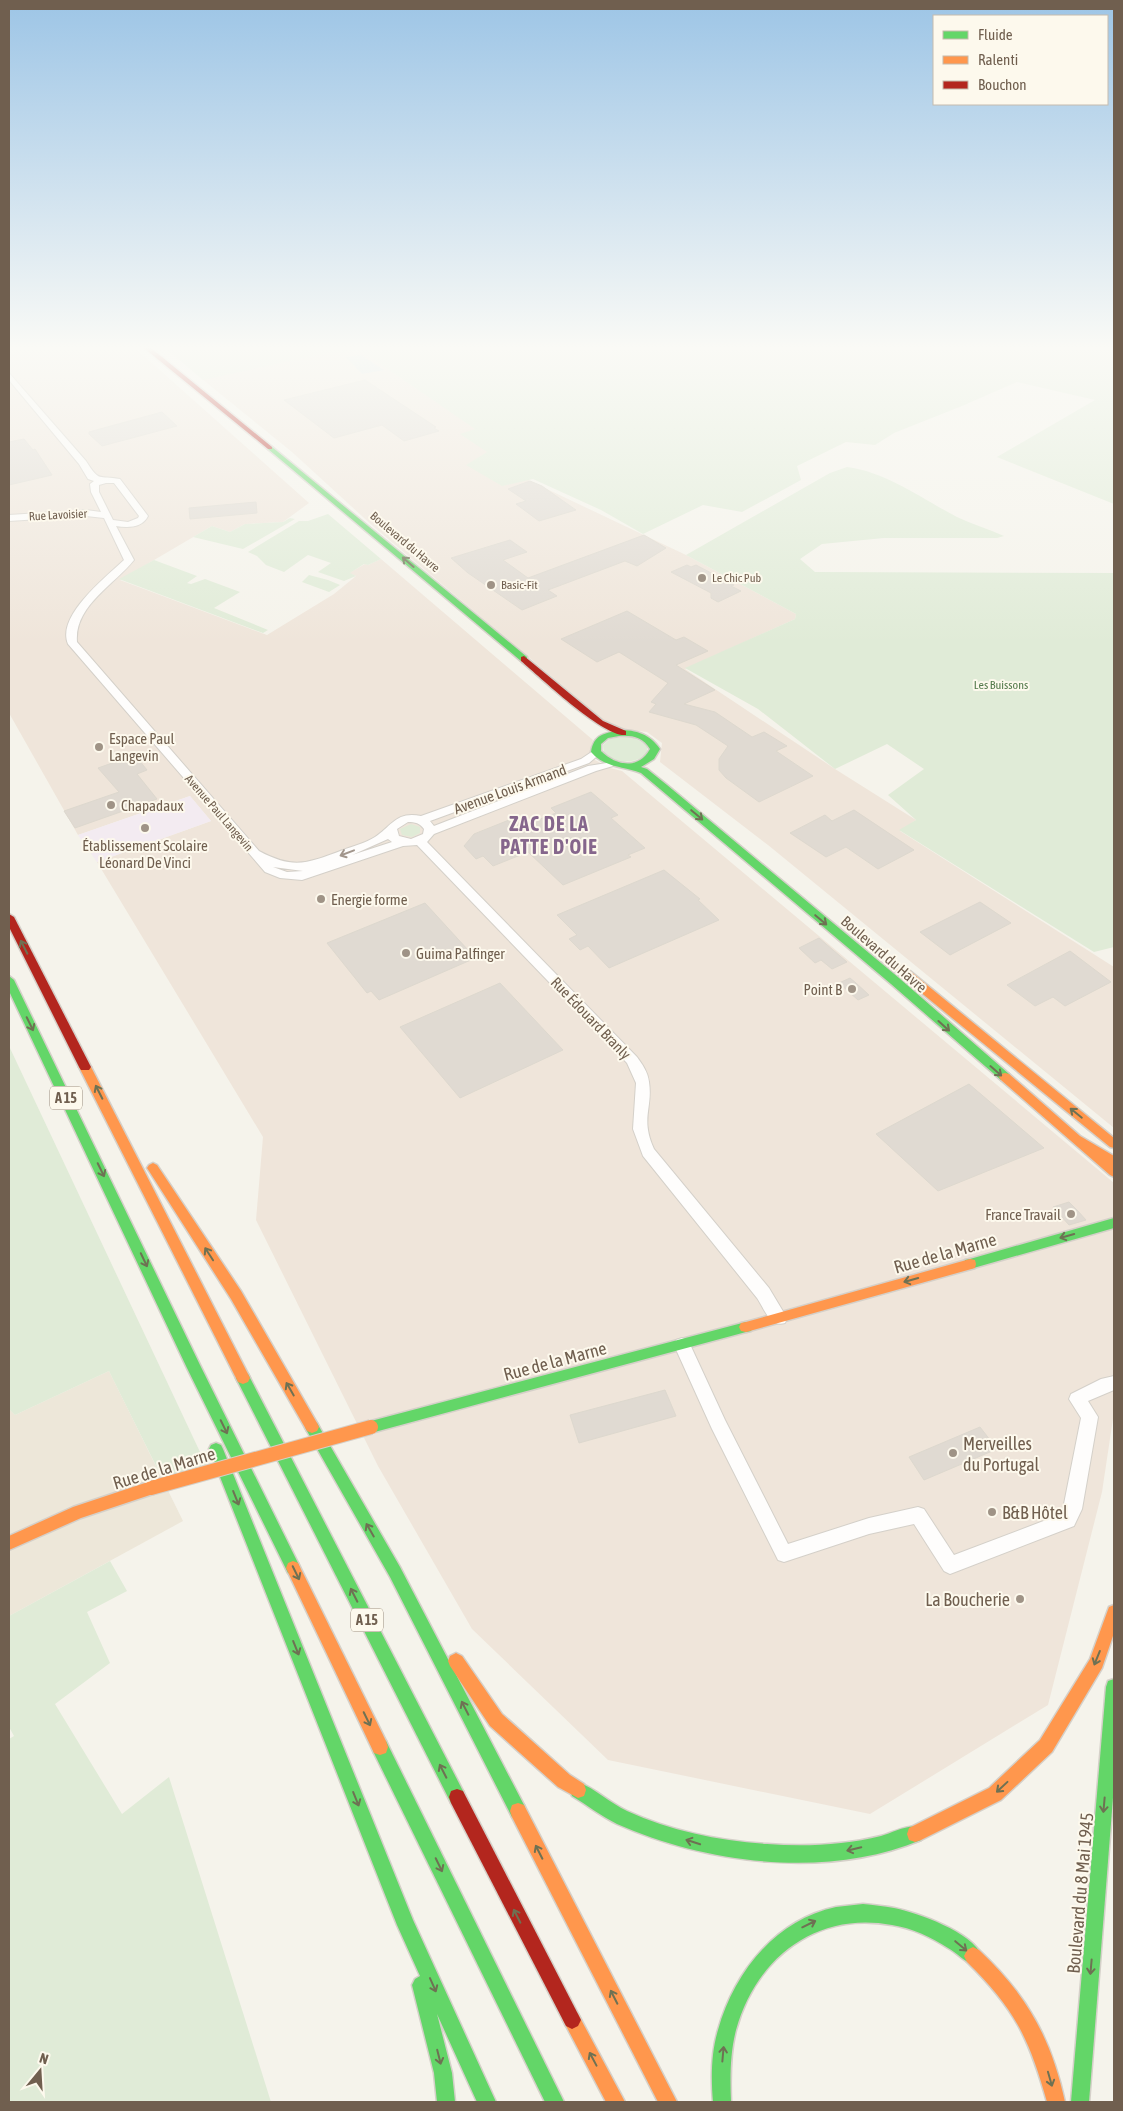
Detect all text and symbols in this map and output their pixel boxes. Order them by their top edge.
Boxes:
legend [933,15,1108,105]
text: Fluide [978,26,1013,43]
text: Ralenti [978,51,1018,68]
text: Bouchon [978,76,1027,93]
street label: Rue Lavoisier [29,506,88,524]
street label: Boulevard du Havre [367,509,443,575]
one-way arrow [402,557,415,568]
place label: Le Chic Pub [712,571,761,585]
marker: Le Chic Pub [696,572,708,584]
place label: Basic-Fit [501,578,538,592]
marker: Basic-Fit [485,579,497,591]
park label: Les Buissons [974,678,1028,692]
place label: Espace Paul Langevin [109,730,174,764]
marker: Espace Paul Langevin [93,741,105,753]
street label: Avenue Louis Armand [451,761,569,817]
street label: Avenue Paul Langevin [182,772,256,854]
place label: Chapadaux [121,797,183,814]
marker: Chapadaux [105,799,117,811]
one-way arrow [690,809,703,820]
district label: ZAC DE LA PATTE D'OIE [500,812,598,858]
marker: Établissement Scolaire Léonard De Vinci [139,822,151,834]
place label: Établissement Scolaire Léonard De Vinci [82,837,208,871]
one-way arrow [339,849,354,858]
place label: Energie forme [331,891,408,908]
marker: Energie forme [315,893,327,905]
street label: Boulevard du Havre [838,912,930,996]
one-way arrow [814,914,827,925]
one-way arrow [19,940,28,955]
place label: Guima Palfinger [416,945,505,962]
marker: Guima Palfinger [400,947,412,959]
street label: Rue Édouard Branly [548,973,634,1063]
place label: Point B [804,981,842,998]
marker: Point B [846,983,858,995]
one-way arrow [26,1016,35,1031]
one-way arrow [938,1020,951,1031]
one-way arrow [989,1065,1002,1076]
one-way arrow [93,1085,103,1100]
road number: A 15 [50,1086,82,1110]
one-way arrow [1070,1107,1083,1118]
one-way arrow [97,1162,106,1177]
place label: France Travail [985,1206,1061,1223]
marker: France Travail [1065,1208,1077,1220]
street label: Rue de la Marne [891,1228,999,1278]
one-way arrow [1060,1232,1076,1242]
one-way arrow [204,1248,214,1262]
one-way arrow [140,1252,149,1267]
one-way arrow [903,1276,919,1286]
street label: Rue de la Marne [501,1337,609,1385]
one-way arrow [284,1382,294,1396]
one-way arrow [220,1419,229,1434]
place label: Merveilles du Portugal [963,1433,1040,1475]
street label: Rue de la Marne [110,1442,218,1494]
marker: Merveilles du Portugal [947,1447,959,1459]
one-way arrow [232,1490,241,1505]
place label: B&B Hôtel [1002,1502,1068,1523]
marker: B&B Hôtel [986,1506,998,1518]
one-way arrow [365,1523,375,1537]
one-way arrow [292,1565,301,1580]
one-way arrow [349,1587,359,1602]
place label: La Boucherie [925,1589,1010,1610]
marker: La Boucherie [1014,1593,1026,1605]
road number: A 15 [351,1608,383,1632]
one-way arrow [292,1640,301,1656]
one-way arrow [1092,1650,1102,1665]
one-way arrow [460,1701,469,1716]
one-way arrow [363,1711,372,1726]
one-way arrow [438,1764,447,1779]
one-way arrow [996,1781,1008,1793]
one-way arrow [352,1791,361,1807]
one-way arrow [1100,1797,1109,1813]
street label: Boulevard du 8 Mai 1945 [1062,1812,1098,1974]
one-way arrow [685,1837,701,1846]
one-way arrow [534,1845,543,1860]
one-way arrow [846,1845,862,1854]
one-way arrow [435,1857,444,1872]
one-way arrow [512,1908,522,1923]
one-way arrow [801,1919,816,1928]
one-way arrow [954,1941,967,1952]
one-way arrow [1086,1959,1096,1975]
one-way arrow [429,1977,439,1992]
one-way arrow [609,1989,619,2004]
north arrow [15,2046,65,2096]
one-way arrow [719,2046,728,2062]
one-way arrow [435,2048,444,2064]
text: N [38,2050,50,2068]
one-way arrow [588,2052,598,2067]
one-way arrow [1045,2070,1055,2086]

